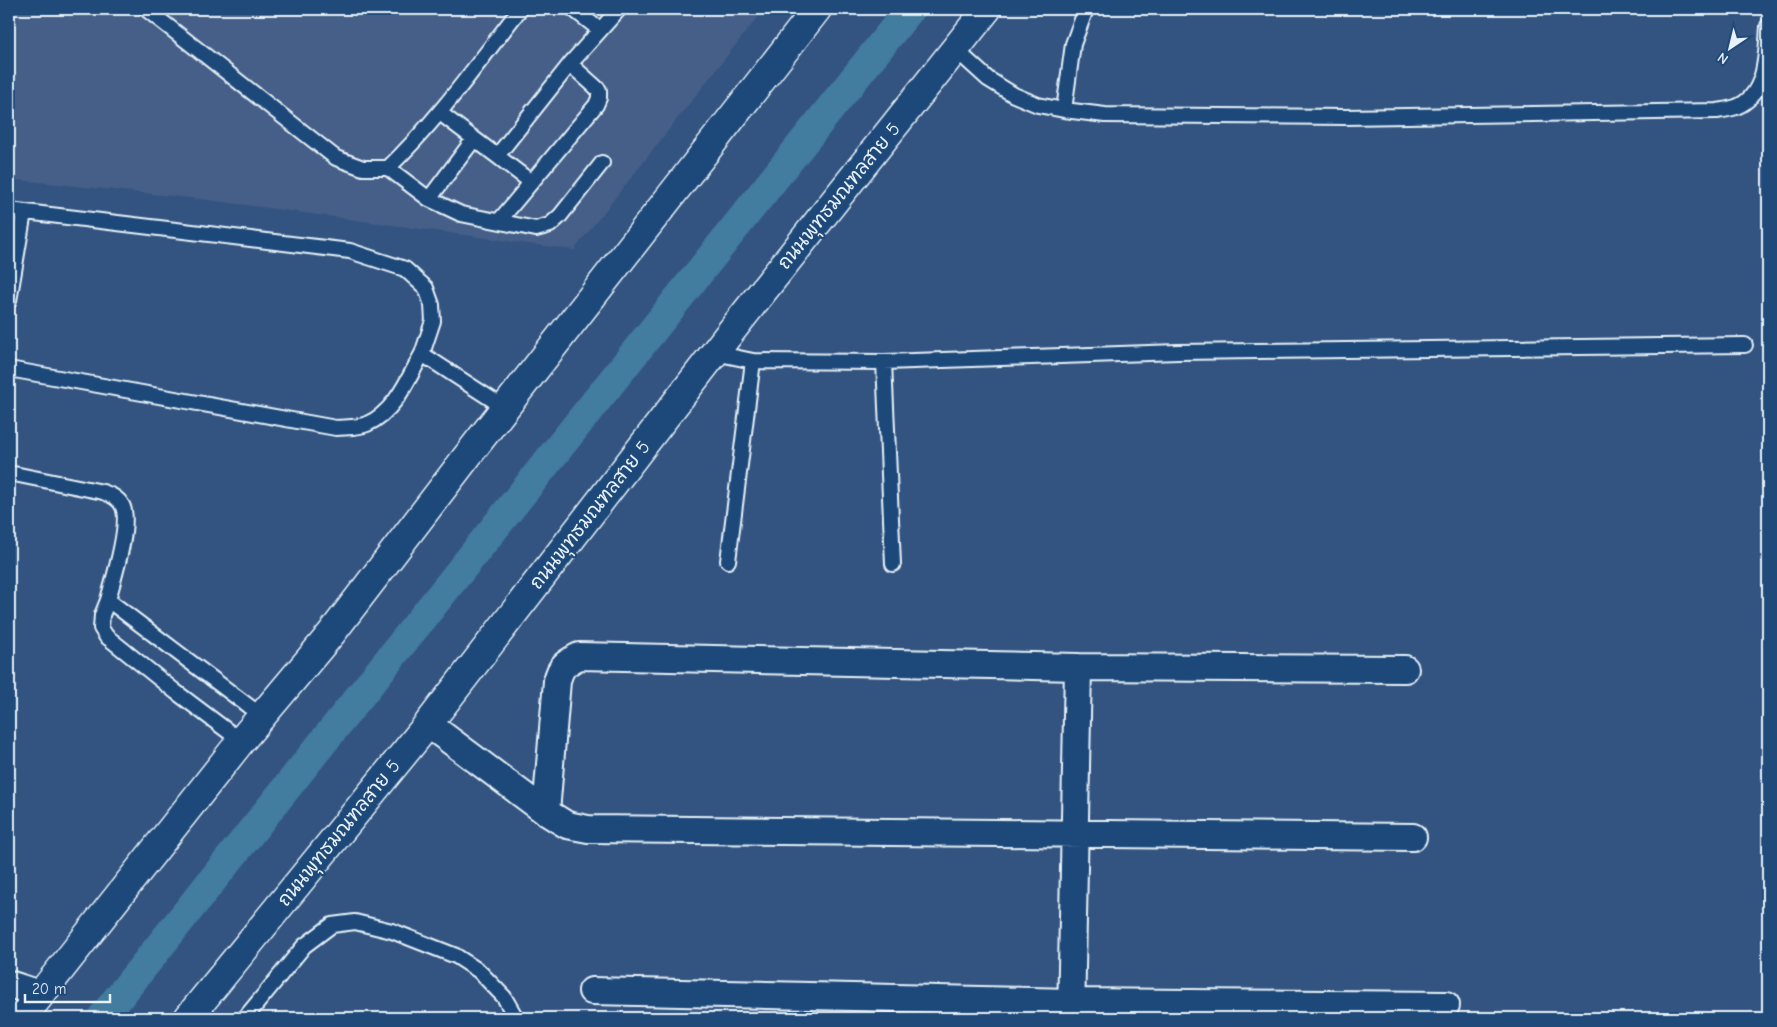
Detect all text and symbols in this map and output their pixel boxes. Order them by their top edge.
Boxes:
north arrow [1704,22,1754,72]
text: N [1714,49,1731,68]
street label: ถนนพุทธมณฑลสาย 5 [773,118,907,276]
street label: ถนนพุทธมณฑลสาย 5 [525,436,657,595]
street label: ถนนพุทธมณฑลสาย 5 [273,755,407,913]
scale bar [25,972,110,1004]
text: 20 m [32,980,66,998]

